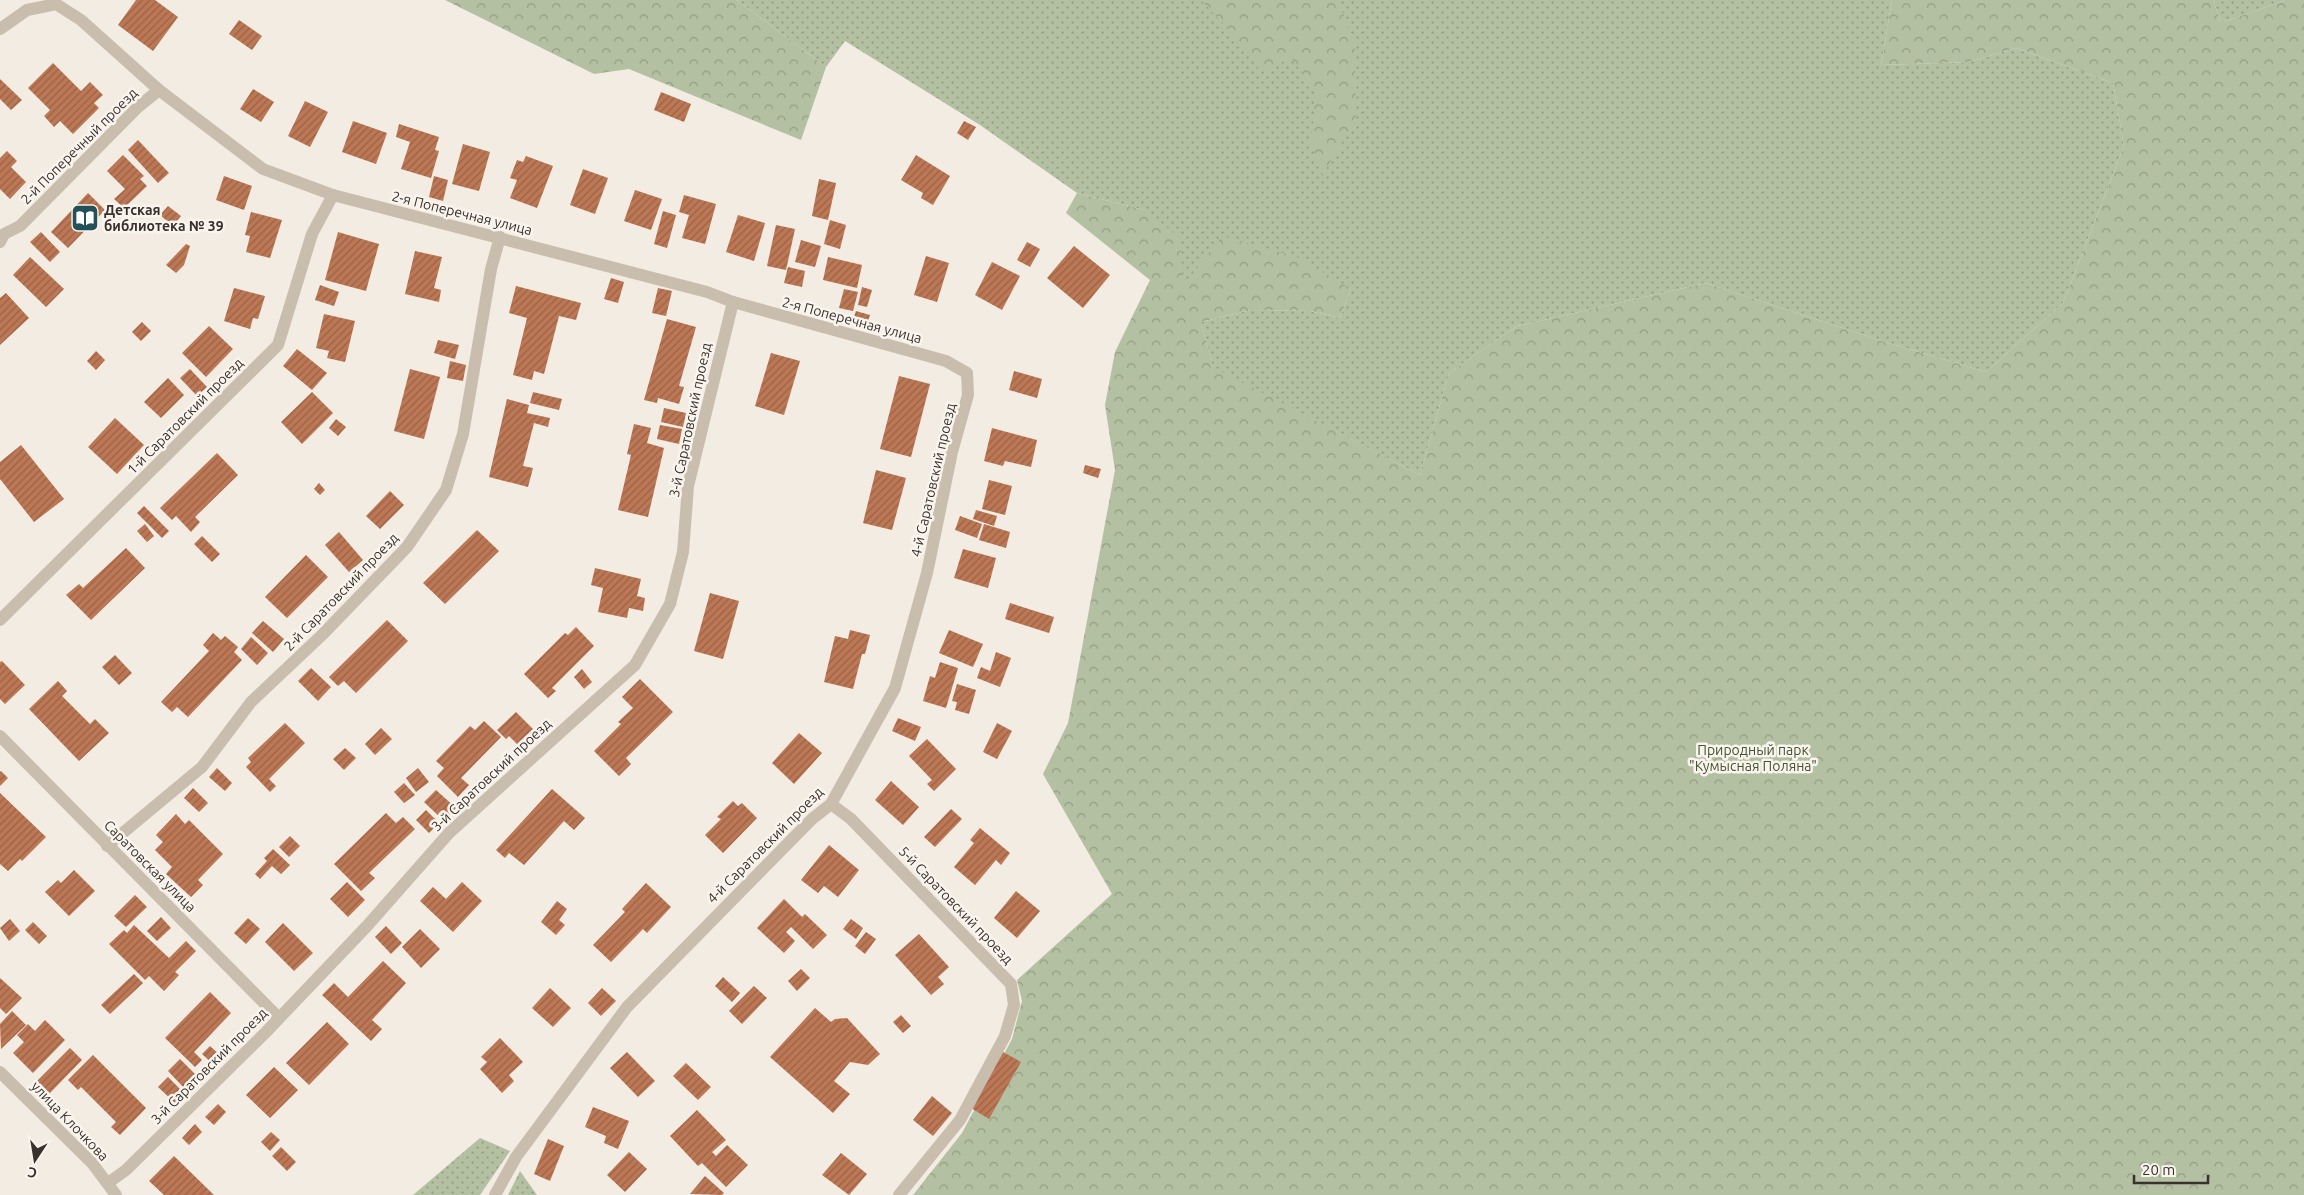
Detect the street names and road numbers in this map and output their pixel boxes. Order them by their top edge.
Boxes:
street label: 2-й Поперечный проезд [18,85,140,207]
street label: 2-я Поперечная улица [390,188,534,238]
street label: 2-я Поперечная улица [780,294,924,346]
street label: 3-й Саратовский проезд [666,341,714,499]
street label: 1-й Саратовский проезд [124,355,246,477]
street label: 4-й Саратовский проезд [908,402,958,558]
street label: 2-й Саратовский проезд [281,530,401,654]
street label: 3-й Саратовский проезд [428,716,554,834]
street label: 4-й Саратовский проезд [704,784,826,906]
street label: Саратовская улица [101,817,199,915]
street label: 5-й Саратовский проезд [896,843,1016,967]
street label: 3-й Саратовский проезд [148,1005,270,1127]
street label: улица Клочкова [28,1078,112,1164]

